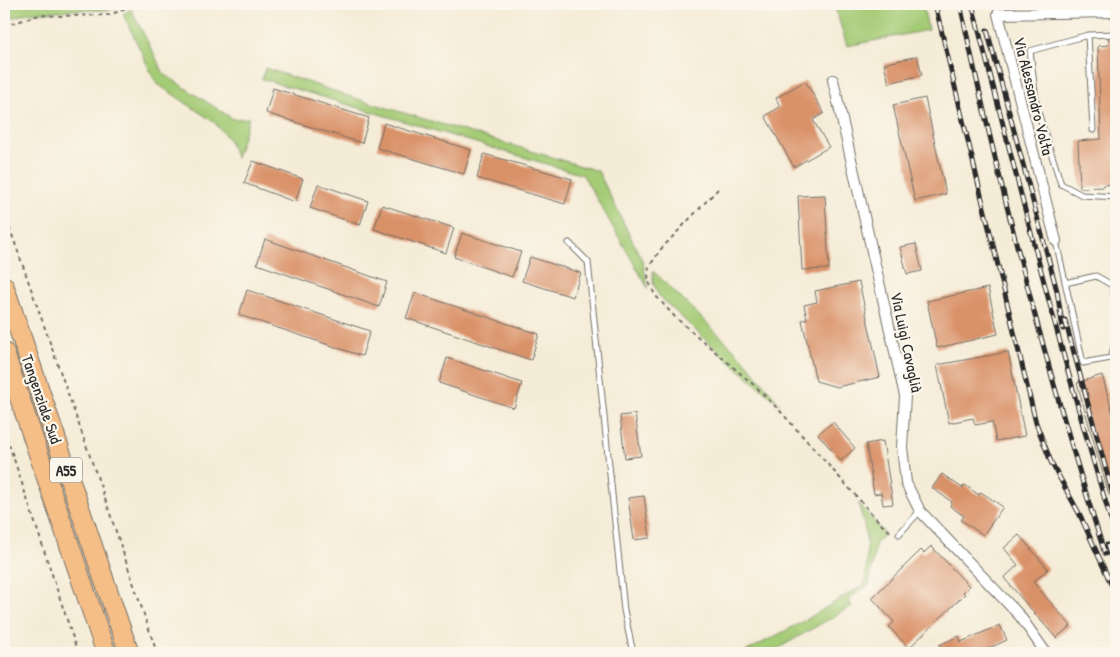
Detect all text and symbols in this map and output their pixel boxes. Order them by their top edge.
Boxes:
street label: Via Alessandro Volta [1009,35,1059,157]
street label: Via Luigi Cavaglià [886,290,928,394]
street label: Tangenziale Sud [17,352,67,446]
road number: A55 [50,458,82,482]

